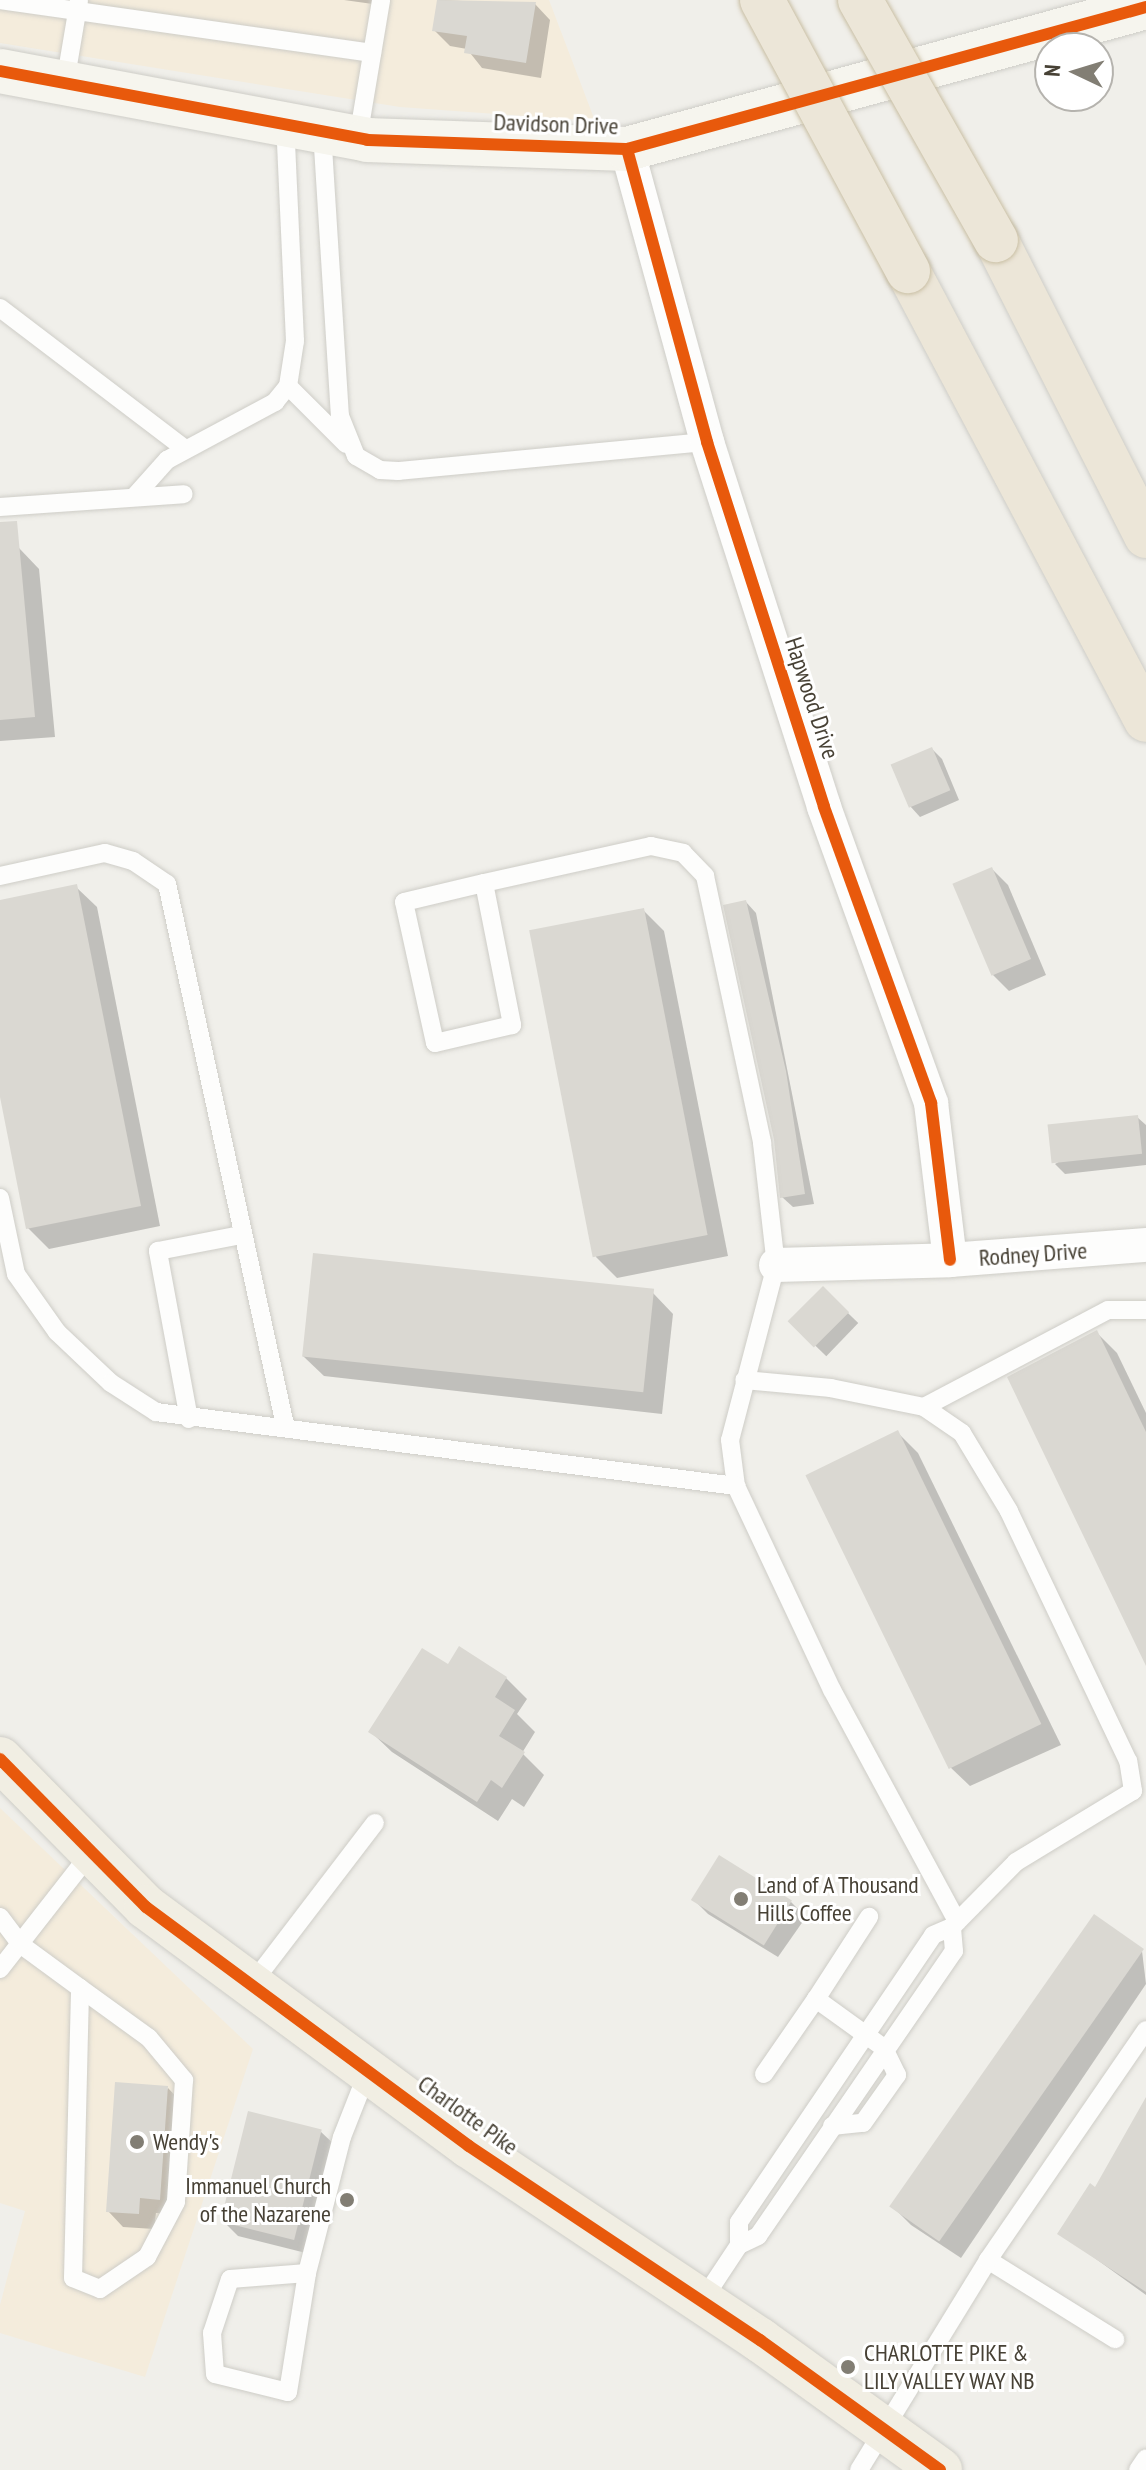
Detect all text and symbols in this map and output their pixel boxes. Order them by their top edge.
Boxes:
north arrow [1034,32,1114,112]
text: N [1038,64,1066,77]
street label: Davidson Drive [493,107,619,141]
street label: Hapwood Drive [779,633,845,763]
street label: Rodney Drive [978,1236,1088,1272]
place label: Land of A Thousand Hills Coffee [757,1871,921,1927]
marker: Land of A Thousand Hills Coffee [732,1890,750,1908]
street label: Charlotte Pike [412,2069,524,2161]
place label: Wendy's [153,2128,219,2156]
marker: Wendy's [128,2133,146,2151]
place label: Immanuel Church of the Nazarene [185,2172,331,2228]
marker: Immanuel Church of the Nazarene [338,2191,356,2209]
place label: CHARLOTTE PIKE & LILY VALLEY WAY NB [864,2339,1037,2395]
marker: CHARLOTTE PIKE & LILY VALLEY WAY NB [839,2358,857,2376]

